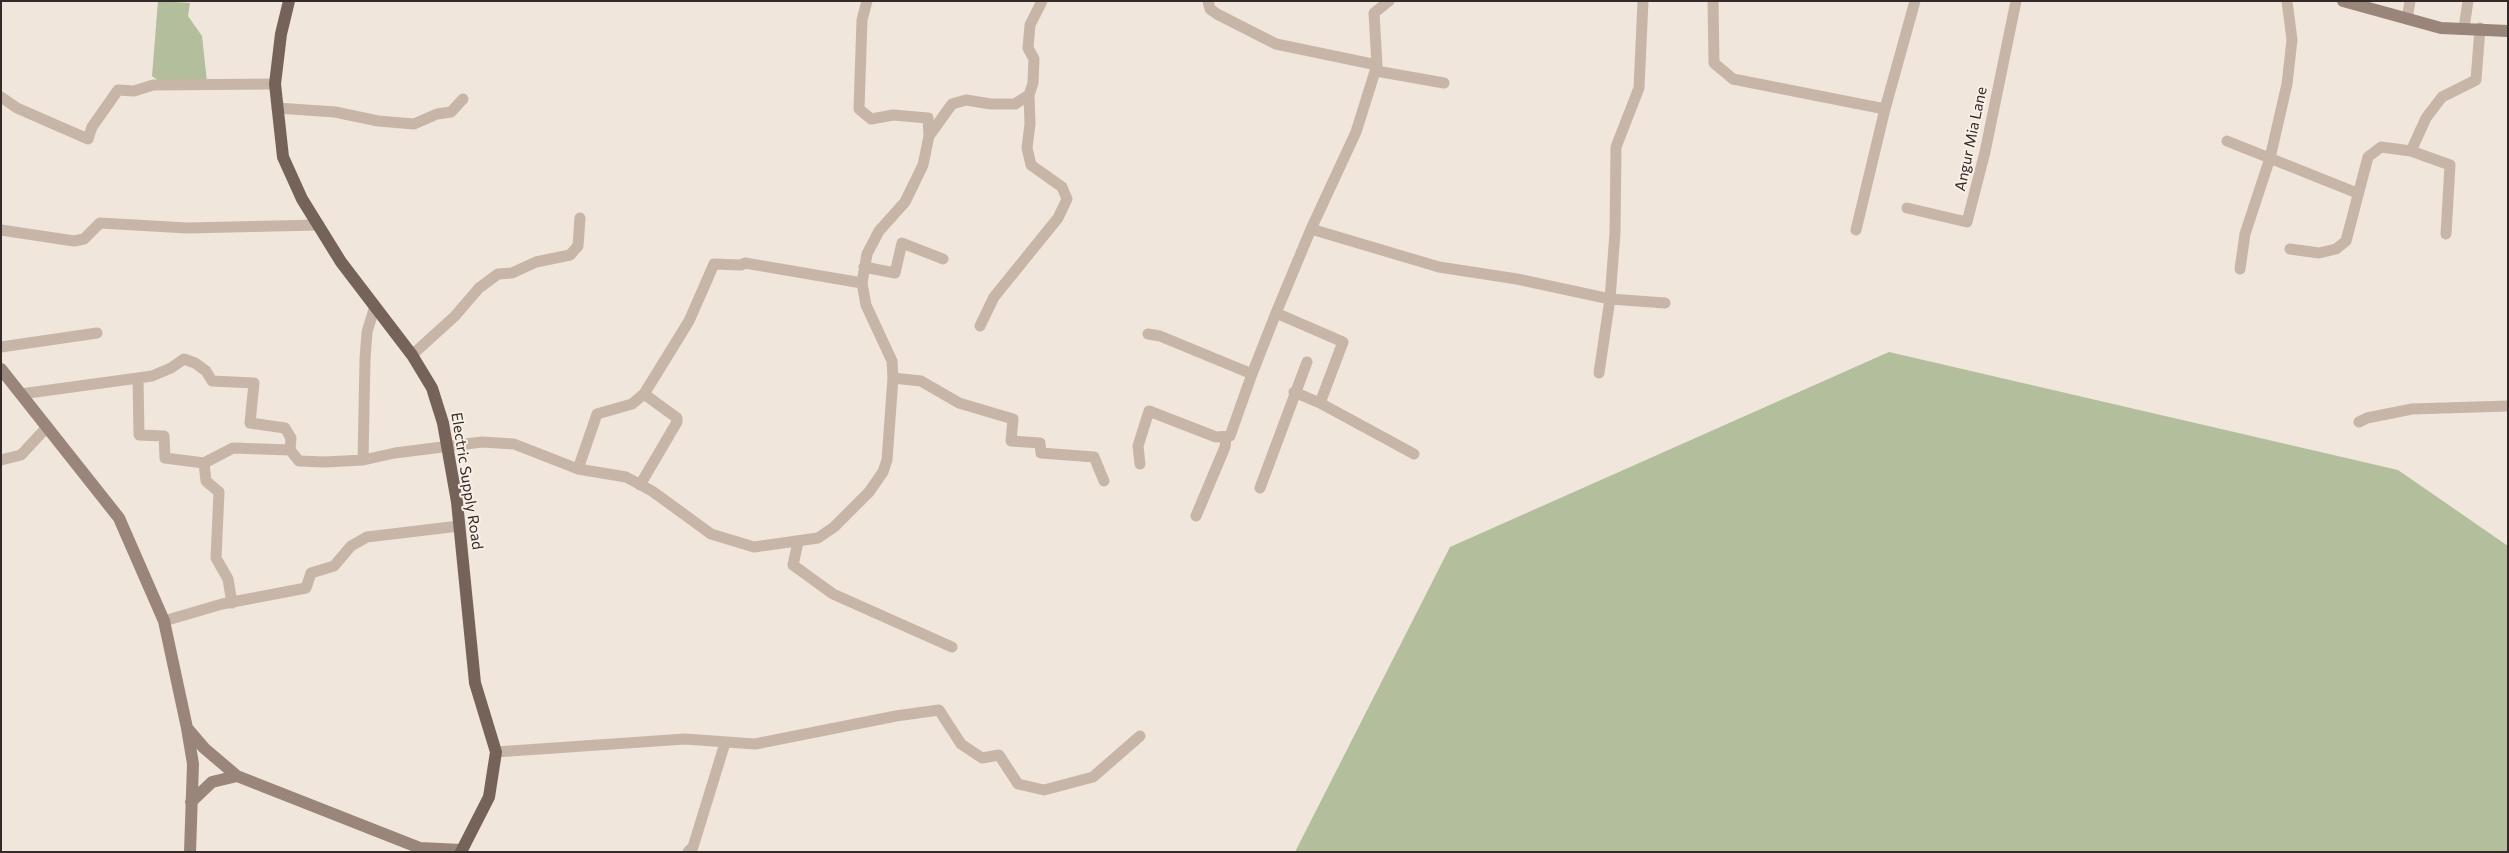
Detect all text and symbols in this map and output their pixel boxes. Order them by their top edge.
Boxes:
street label: Angur Mia Lane [1951,85,1991,193]
street label: Electric Supply Road [447,411,487,551]

